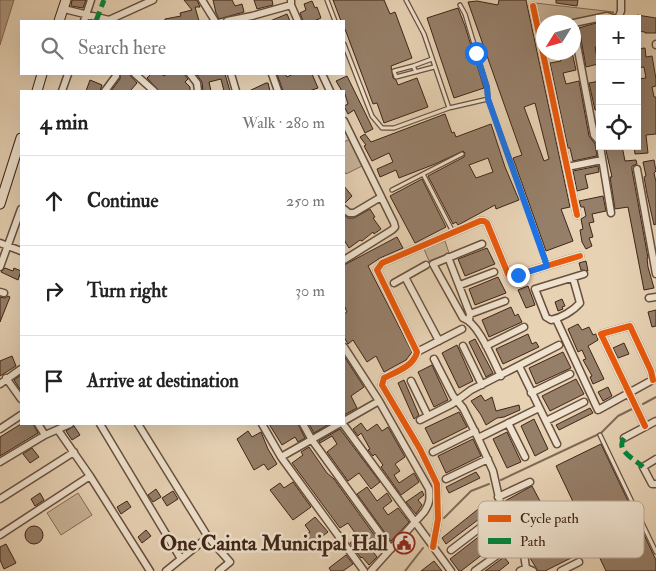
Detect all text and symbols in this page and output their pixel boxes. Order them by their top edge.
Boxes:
north arrow [536,15,581,60]
map controls [596,15,641,150]
button: + [596,15,641,60]
search box [20,20,345,75]
icon: search [38,34,66,62]
text: Search here [78,36,166,60]
route start [465,42,488,65]
button: − [596,60,641,105]
button: locate [596,105,641,150]
text: 4 min [40,109,88,136]
text: Walk · 280 m [242,113,325,133]
icon: ahead [40,187,68,215]
text: Continue [87,189,158,213]
text: 250 m [286,191,325,211]
route end [507,264,530,287]
icon: right [40,277,68,305]
text: Turn right [87,279,167,303]
text: 30 m [295,281,325,301]
icon: arrive [40,367,68,395]
text: Arrive at destination [87,369,239,393]
legend [478,501,644,558]
text: Cycle path [520,510,580,528]
place label: One Cainta Municipal Hall [160,530,389,557]
public building icon: One Cainta Municipal Hall [392,531,416,555]
text: Path [520,533,546,550]

